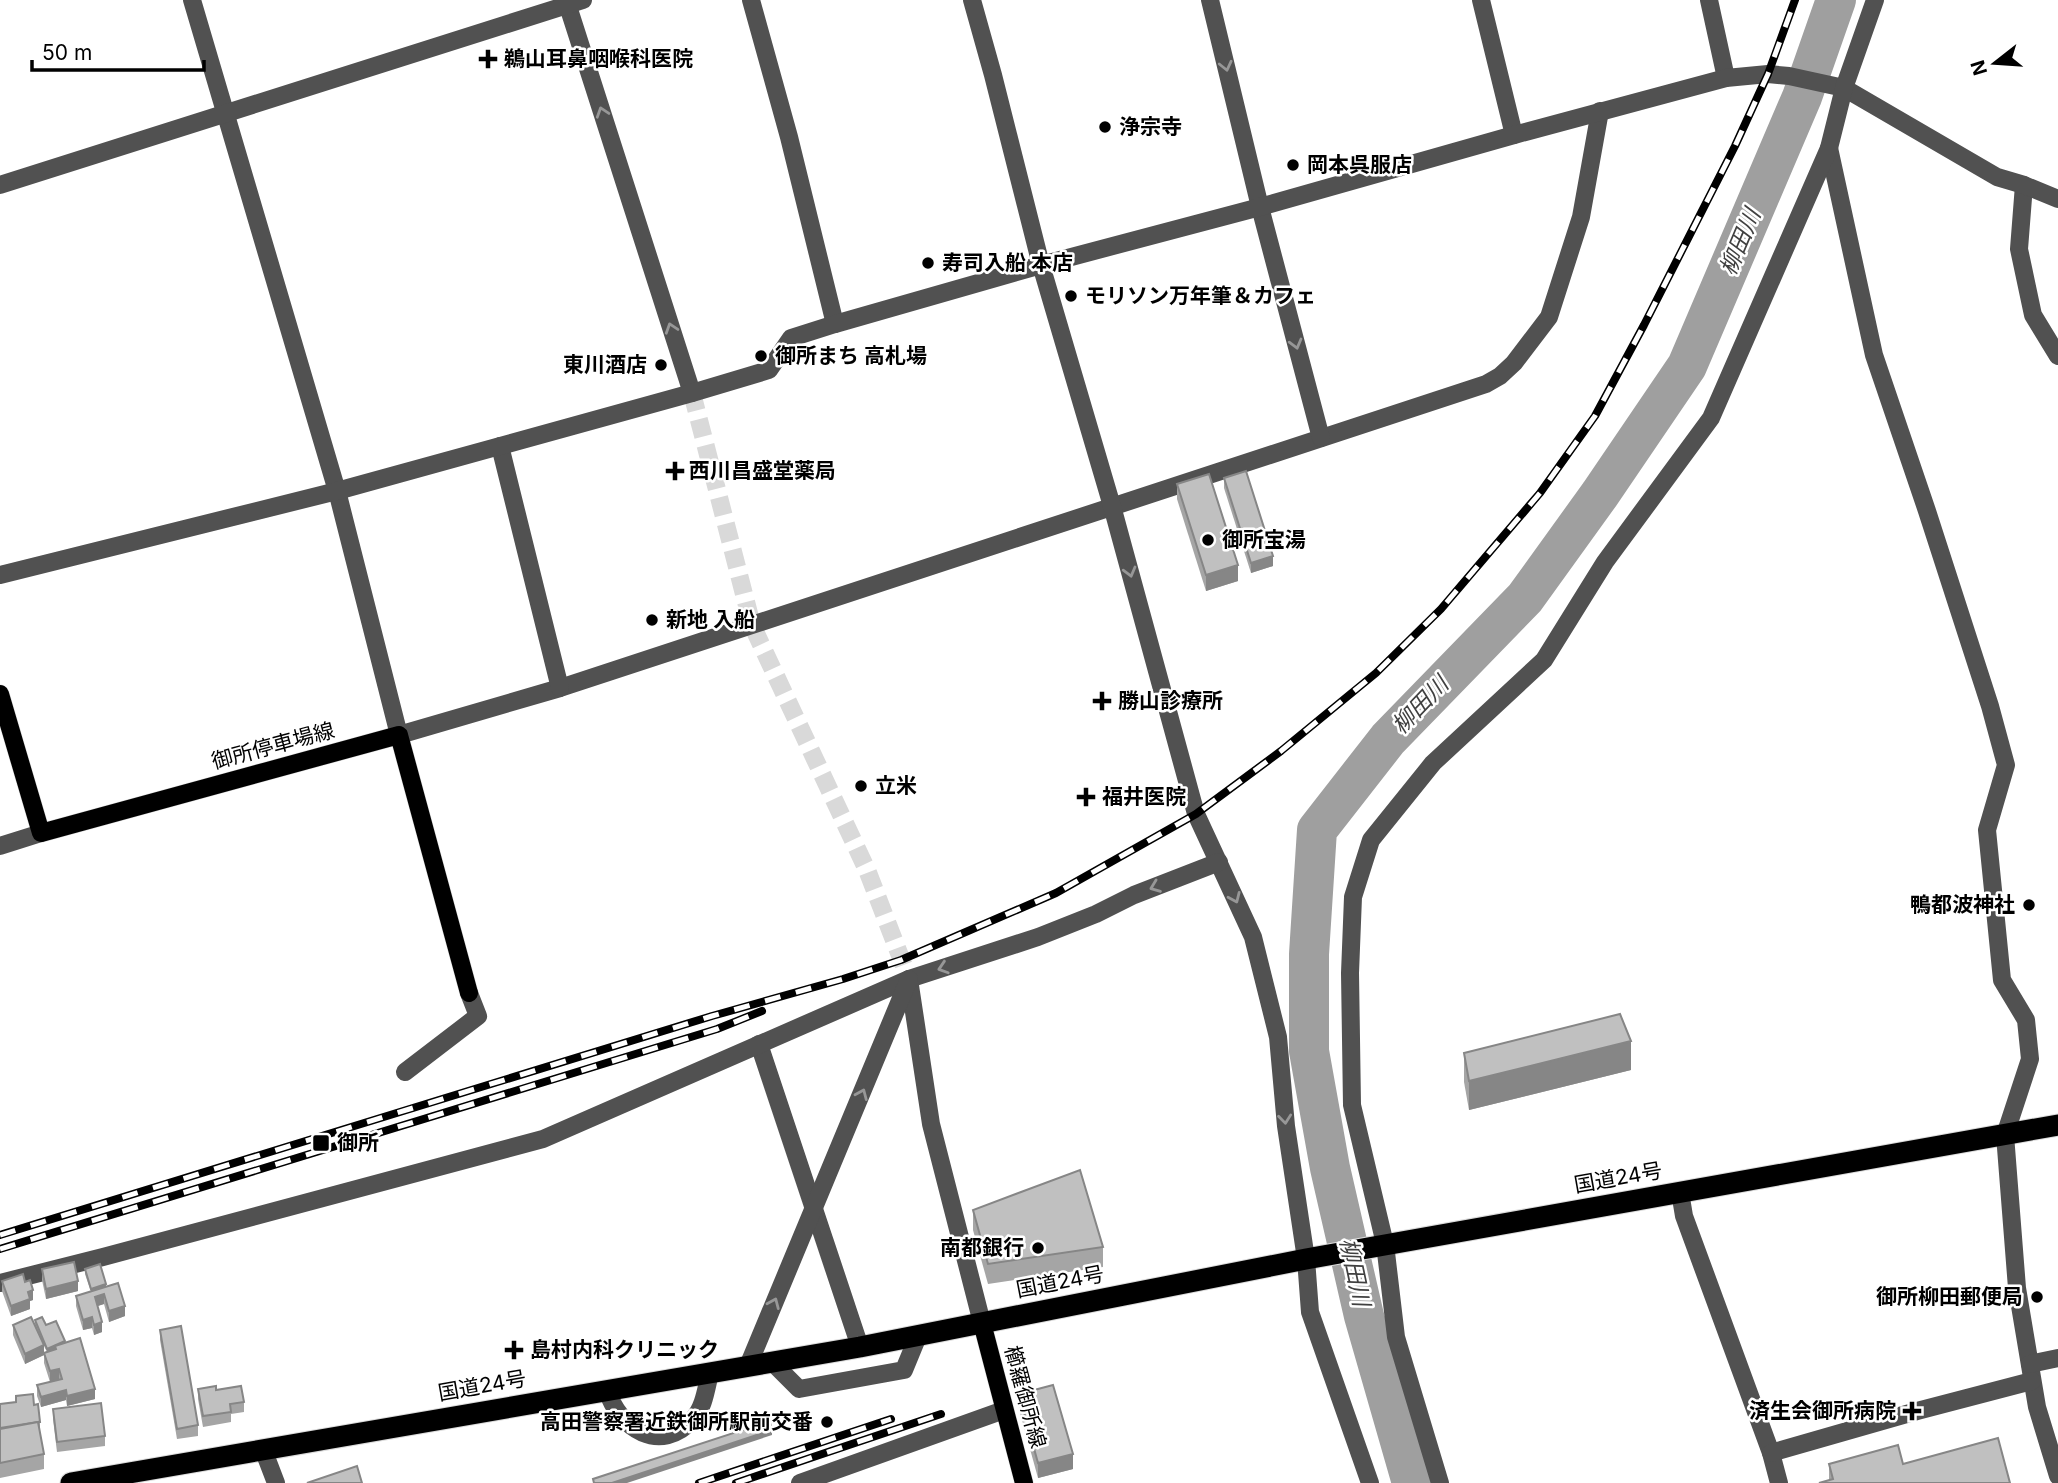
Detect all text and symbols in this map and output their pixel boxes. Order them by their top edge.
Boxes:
scale bar [32,28,203,72]
north arrow [1960,28,2030,98]
text: 50 m [42,40,92,65]
place label: 鵜山耳鼻咽喉科医院 [504,46,693,71]
marker: 鵜山耳鼻咽喉科医院 [478,49,498,69]
text: N [1966,58,1992,78]
one-way arrow [1218,60,1233,72]
one-way arrow [595,106,610,118]
place label: 浄宗寺 [1119,114,1182,139]
marker: 浄宗寺 [1097,119,1113,135]
place label: 岡本呉服店 [1307,152,1412,177]
marker: 岡本呉服店 [1285,157,1301,173]
water label: 柳田川 [1714,202,1768,279]
place label: 寿司入船 本店 [942,250,1073,275]
marker: 寿司入船 本店 [920,255,936,271]
place label: モリソン万年筆＆カフェ [1085,283,1316,308]
marker: モリソン万年筆＆カフェ [1063,288,1079,304]
one-way arrow [665,323,680,335]
one-way arrow [1288,338,1302,350]
place label: 御所まち 高札場 [775,343,927,368]
marker: 御所まち 高札場 [753,348,769,364]
place label: 東川酒店 [563,352,647,377]
marker: 東川酒店 [653,357,669,373]
place label: 西川昌盛堂薬局 [689,458,836,483]
marker: 西川昌盛堂薬局 [667,463,683,479]
place label: 御所宝湯 [1222,527,1306,552]
marker: 御所宝湯 [1200,532,1216,548]
one-way arrow [1122,566,1136,578]
place label: 新地 入船 [666,607,755,632]
marker: 新地 入船 [644,612,660,628]
water label: 柳田川 [1386,668,1456,740]
place label: 勝山診療所 [1118,688,1223,713]
marker: 勝山診療所 [1092,691,1112,711]
street label: 御所停車場線 [209,717,337,774]
place label: 立米 [875,773,917,798]
marker: 立米 [853,778,869,794]
place label: 福井医院 [1102,784,1186,809]
marker: 福井医院 [1076,787,1096,807]
one-way arrow [1150,878,1162,892]
one-way arrow [1227,891,1241,903]
place label: 鴨都波神社 [1910,892,2015,917]
marker: 鴨都波神社 [2021,897,2037,913]
one-way arrow [937,960,950,974]
one-way arrow [853,1088,867,1100]
one-way arrow [1277,1113,1292,1124]
place label: 御所 [337,1130,379,1155]
marker: 御所 [311,1133,331,1153]
street label: 国道24号 [1572,1157,1664,1198]
place label: 南都銀行 [940,1235,1024,1260]
water label: 柳田川 [1334,1235,1376,1312]
marker: 南都銀行 [1030,1240,1046,1256]
street label: 国道24号 [1014,1261,1106,1302]
place label: 御所柳田郵便局 [1876,1284,2023,1309]
marker: 御所柳田郵便局 [2029,1289,2045,1305]
one-way arrow [766,1298,780,1311]
place label: 島村内科クリニック [530,1337,719,1362]
marker: 島村内科クリニック [504,1340,524,1360]
street label: 櫛羅御所線 [1000,1343,1051,1451]
street label: 国道24号 [436,1365,528,1406]
place label: 済生会御所病院 [1749,1398,1896,1423]
marker: 済生会御所病院 [1902,1401,1922,1421]
place label: 高田警察署近鉄御所駅前交番 [540,1409,813,1434]
marker: 高田警察署近鉄御所駅前交番 [819,1414,835,1430]

